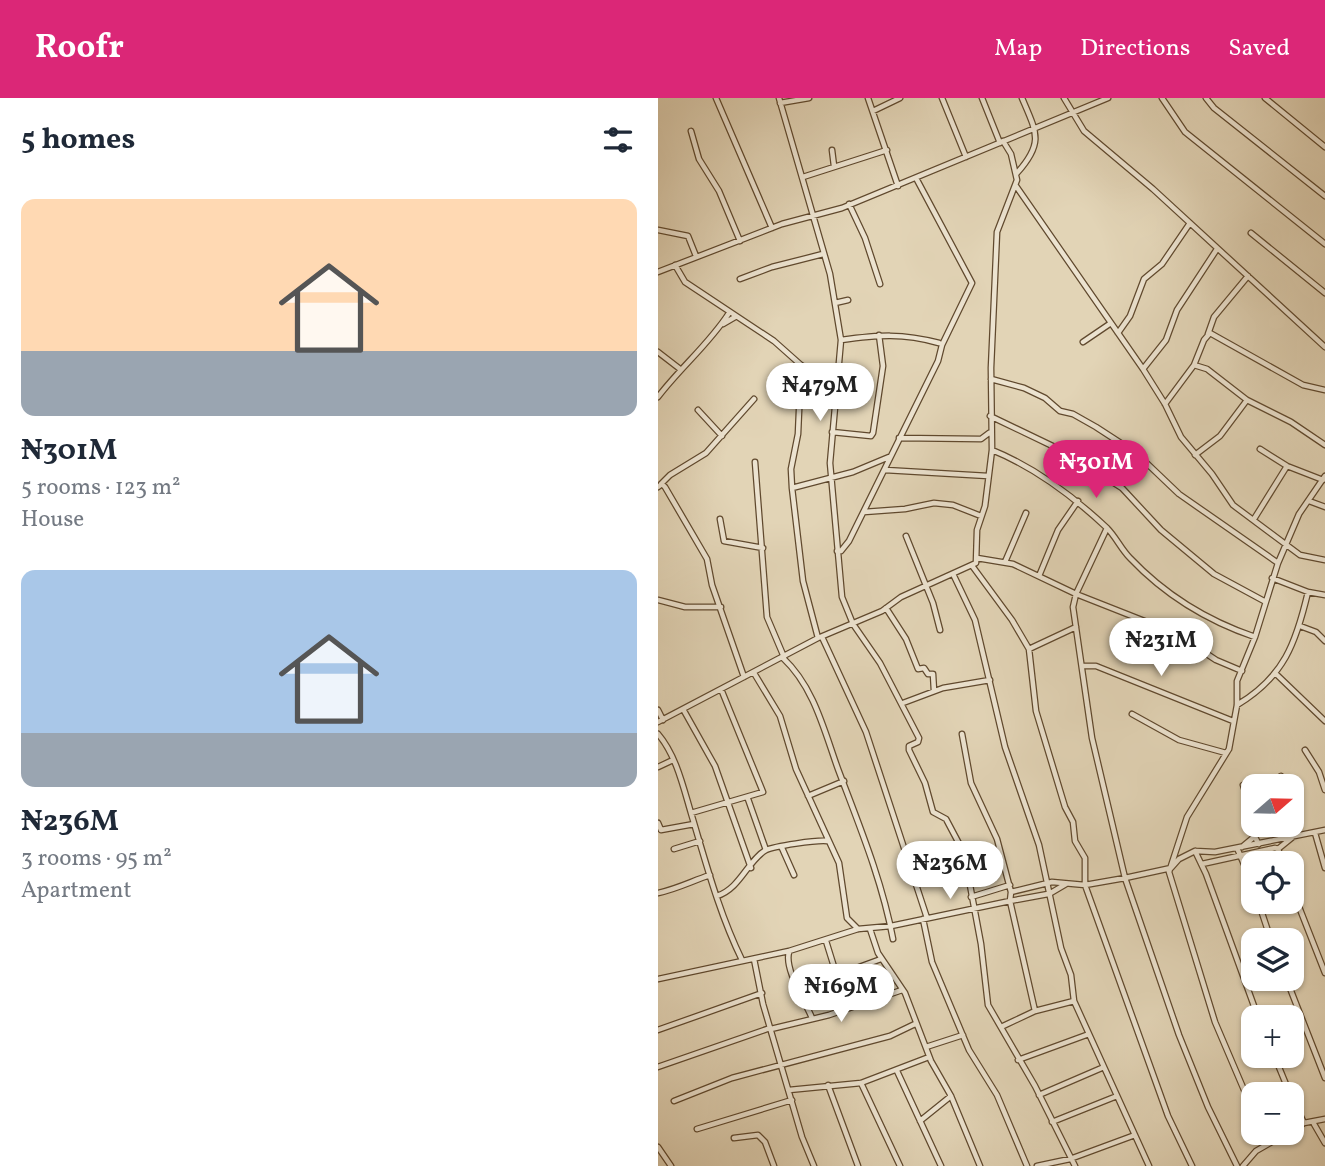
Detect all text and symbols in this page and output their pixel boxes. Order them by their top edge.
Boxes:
text: Roofr [35,26,124,72]
text: Map [994,32,1042,66]
text: Directions [1080,32,1190,66]
text: Saved [1228,32,1290,66]
text: 5 homes [21,119,135,161]
icon: filters [599,121,637,159]
icon: home [266,245,392,371]
pin: ₦479M [771,364,869,423]
text: ₦479M [782,370,858,402]
text: ₦301M [21,430,117,472]
pin: ₦301M [1047,440,1145,500]
text: ₦301M [1059,447,1133,479]
text: 5 rooms · 123 m² [21,472,181,504]
text: House [21,504,84,536]
icon: home [266,616,392,742]
pin: ₦231M [1112,618,1210,678]
text: ₦231M [1125,625,1197,657]
north arrow [1241,774,1304,836]
map controls [1241,774,1304,1145]
text: ₦236M [21,801,119,843]
pin: ₦236M [901,842,999,901]
text: 3 rooms · 95 m² [21,843,172,875]
text: ₦236M [913,848,987,880]
button: locate [1241,851,1304,914]
text: Apartment [21,875,132,907]
button: layers [1241,928,1304,991]
pin: ₦169M [792,964,890,1024]
text: ₦169M [804,971,878,1003]
button: + [1241,1005,1304,1068]
button: − [1241,1082,1304,1145]

